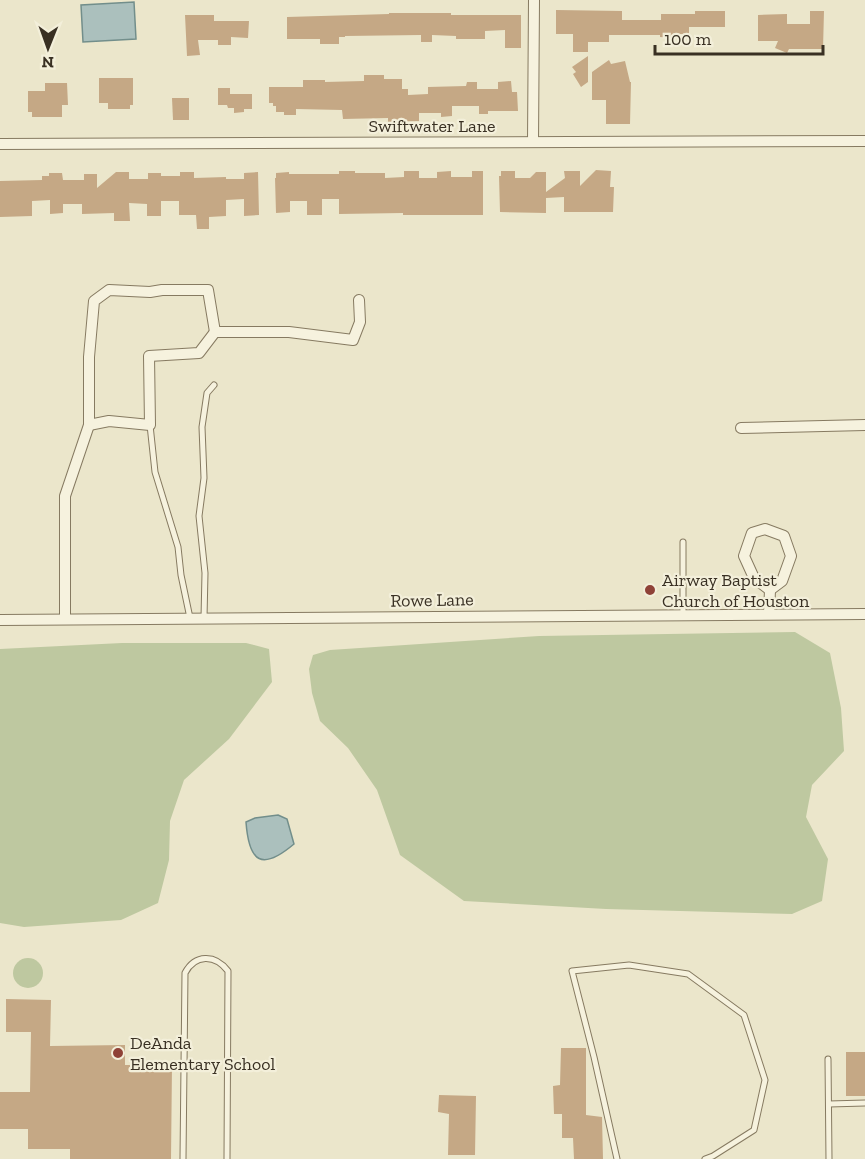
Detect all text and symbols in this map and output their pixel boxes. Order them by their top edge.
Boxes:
north arrow [18,18,78,78]
scale bar [655,18,823,56]
text: 100 m [664,28,712,50]
text: N [41,53,54,72]
street label: Swiftwater Lane [369,115,496,137]
place label: Airway Baptist Church of Houston [662,569,810,612]
marker: Airway Baptist Church of Houston [643,583,657,597]
street label: Rowe Lane [390,588,474,612]
place label: DeAnda Elementary School [130,1032,275,1075]
marker: DeAnda Elementary School [111,1046,125,1060]

